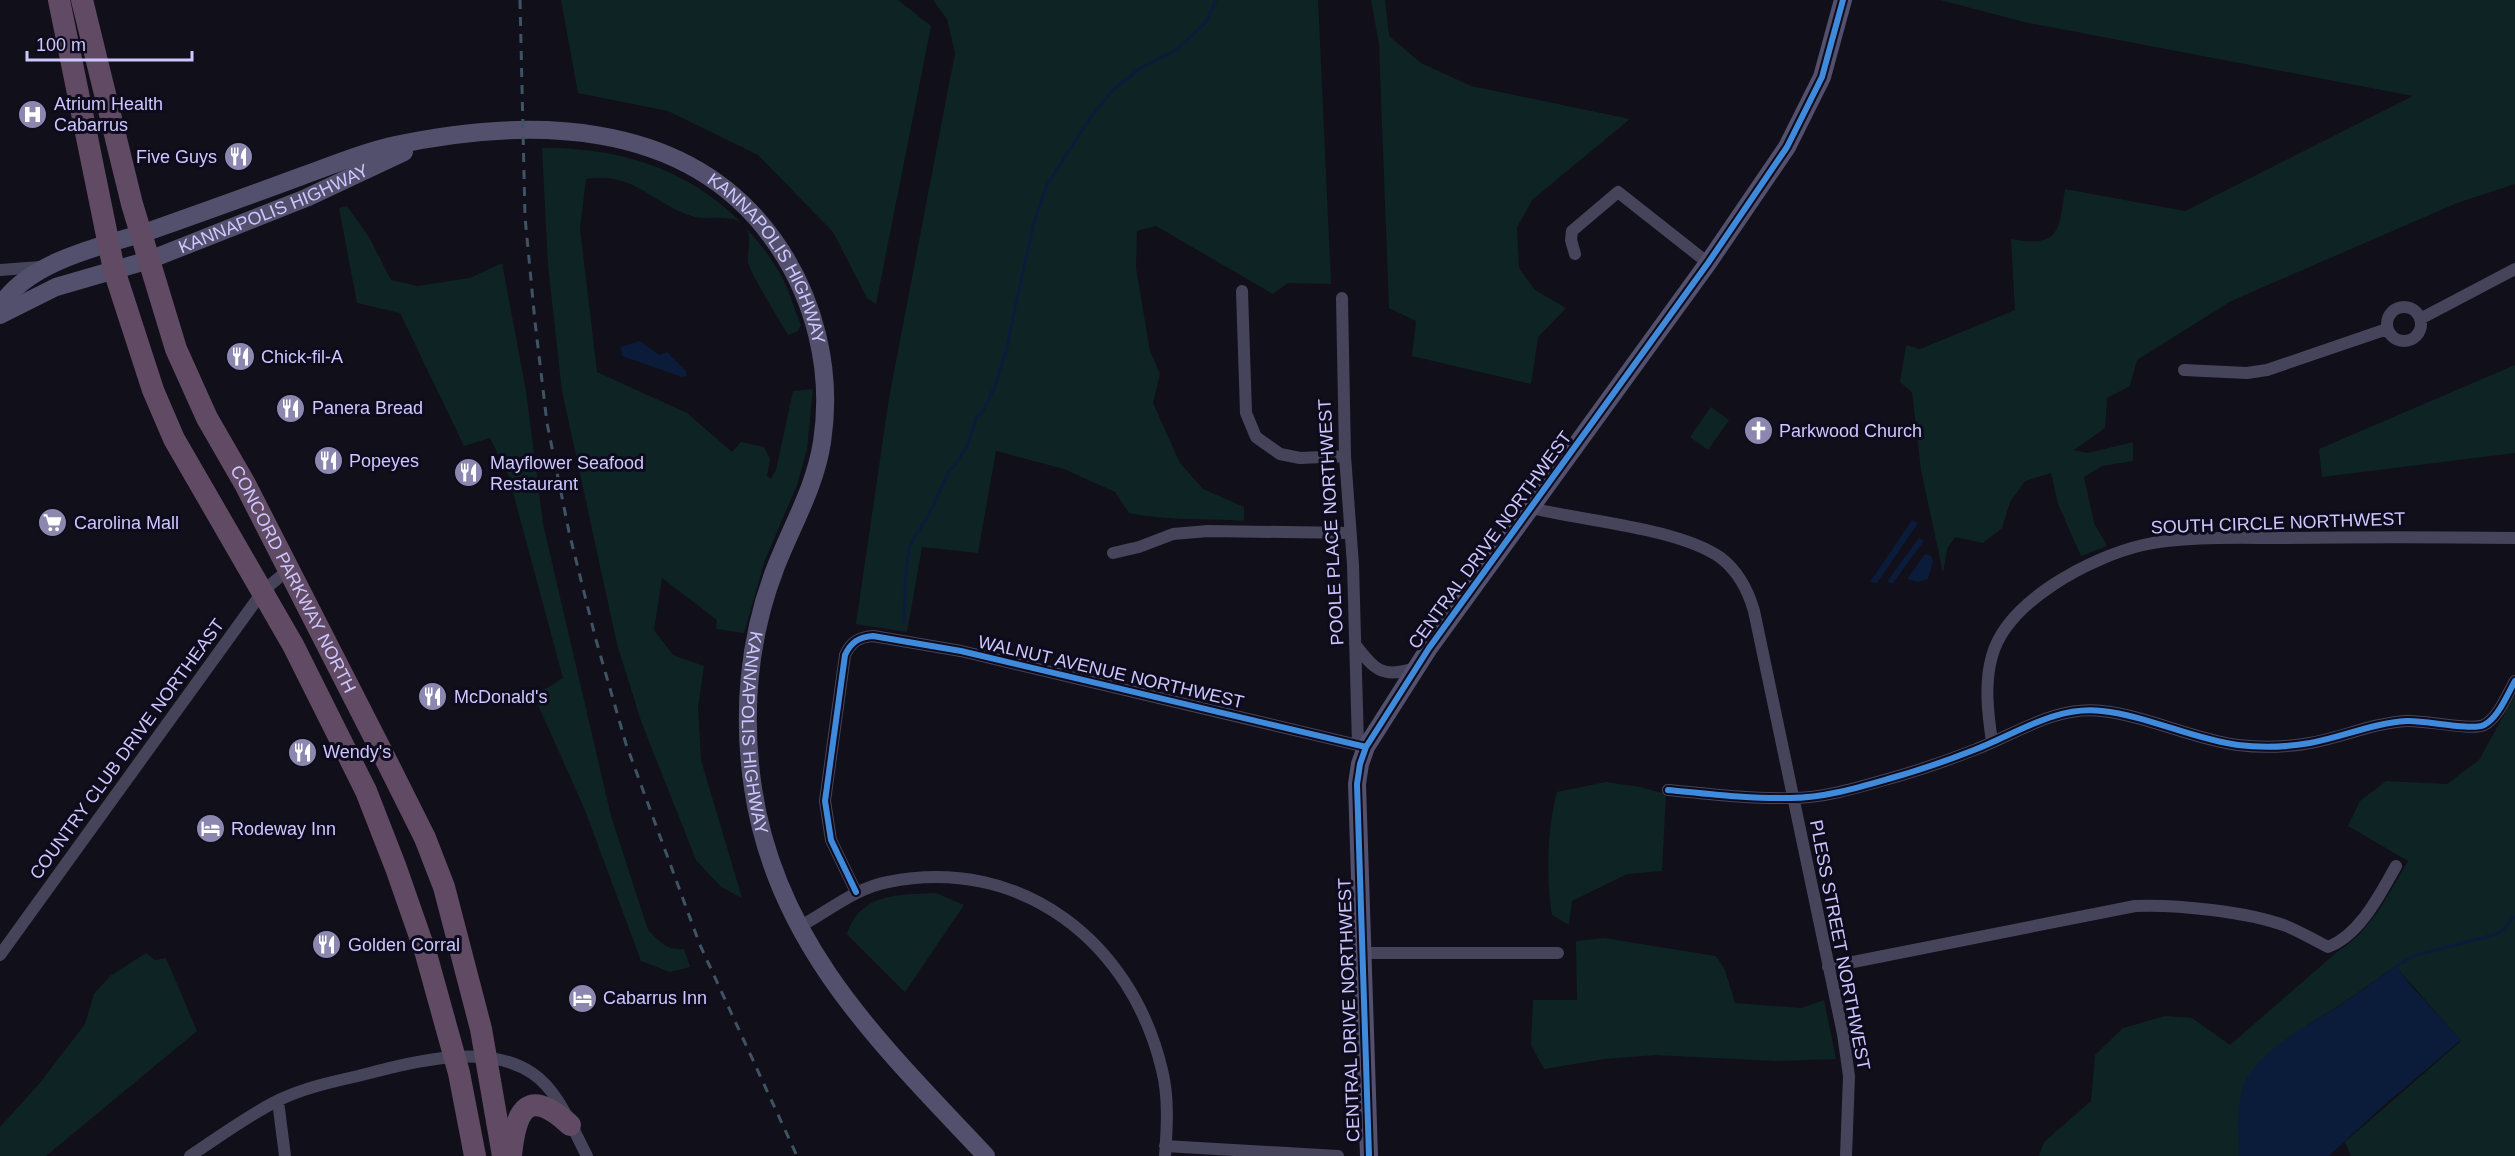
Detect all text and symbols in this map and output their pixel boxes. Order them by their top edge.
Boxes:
scale bar [27,24,192,62]
text: 100 m [36,35,86,55]
place label: Atrium Health Cabarrus [54,94,163,135]
hospital icon: Atrium Health Cabarrus [17,98,49,130]
restaurant icon: Five Guys [222,141,254,173]
place label: Five Guys [136,147,217,167]
street label: KANNAPOLIS HIGHWAY [176,160,372,257]
street label: KANNAPOLIS HIGHWAY [704,169,829,346]
restaurant icon: Chick-fil-A [224,341,256,373]
place label: Chick-fil-A [261,347,343,367]
restaurant icon: Panera Bread [275,392,307,424]
place label: Panera Bread [312,398,423,418]
street label: POOLE PLACE NORTHWEST [1315,398,1347,646]
church icon: Parkwood Church [1742,415,1774,447]
place label: Parkwood Church [1779,421,1922,441]
street label: CENTRAL DRIVE NORTHWEST [1404,427,1576,653]
restaurant icon: Popeyes [312,445,344,477]
place label: Popeyes [349,451,419,471]
place label: Mayflower Seafood Restaurant [490,453,644,494]
restaurant icon: Mayflower Seafood Restaurant [453,457,485,489]
street label: CONCORD PARKWAY NORTH [226,462,360,696]
supermarket icon: Carolina Mall [37,507,69,539]
street label: SOUTH CIRCLE NORTHWEST [2150,509,2406,537]
place label: Carolina Mall [74,513,179,533]
street label: COUNTRY CLUB DRIVE NORTHEAST [26,615,228,883]
street label: KANNAPOLIS HIGHWAY [738,630,772,836]
street label: WALNUT AVENUE NORTHWEST [976,632,1246,712]
restaurant icon: McDonald's [417,681,449,713]
place label: McDonald's [454,687,547,707]
restaurant icon: Wendy's [286,736,318,768]
place label: Wendy's [323,742,391,762]
hotel icon: Rodeway Inn [194,813,226,845]
street label: PLESS STREET NORTHWEST [1806,818,1874,1072]
place label: Rodeway Inn [231,819,336,839]
street label: CENTRAL DRIVE NORTHWEST [1334,878,1364,1142]
restaurant icon: Golden Corral [311,929,343,961]
place label: Golden Corral [348,935,460,955]
hotel icon: Cabarrus Inn [566,982,598,1014]
place label: Cabarrus Inn [603,988,707,1008]

